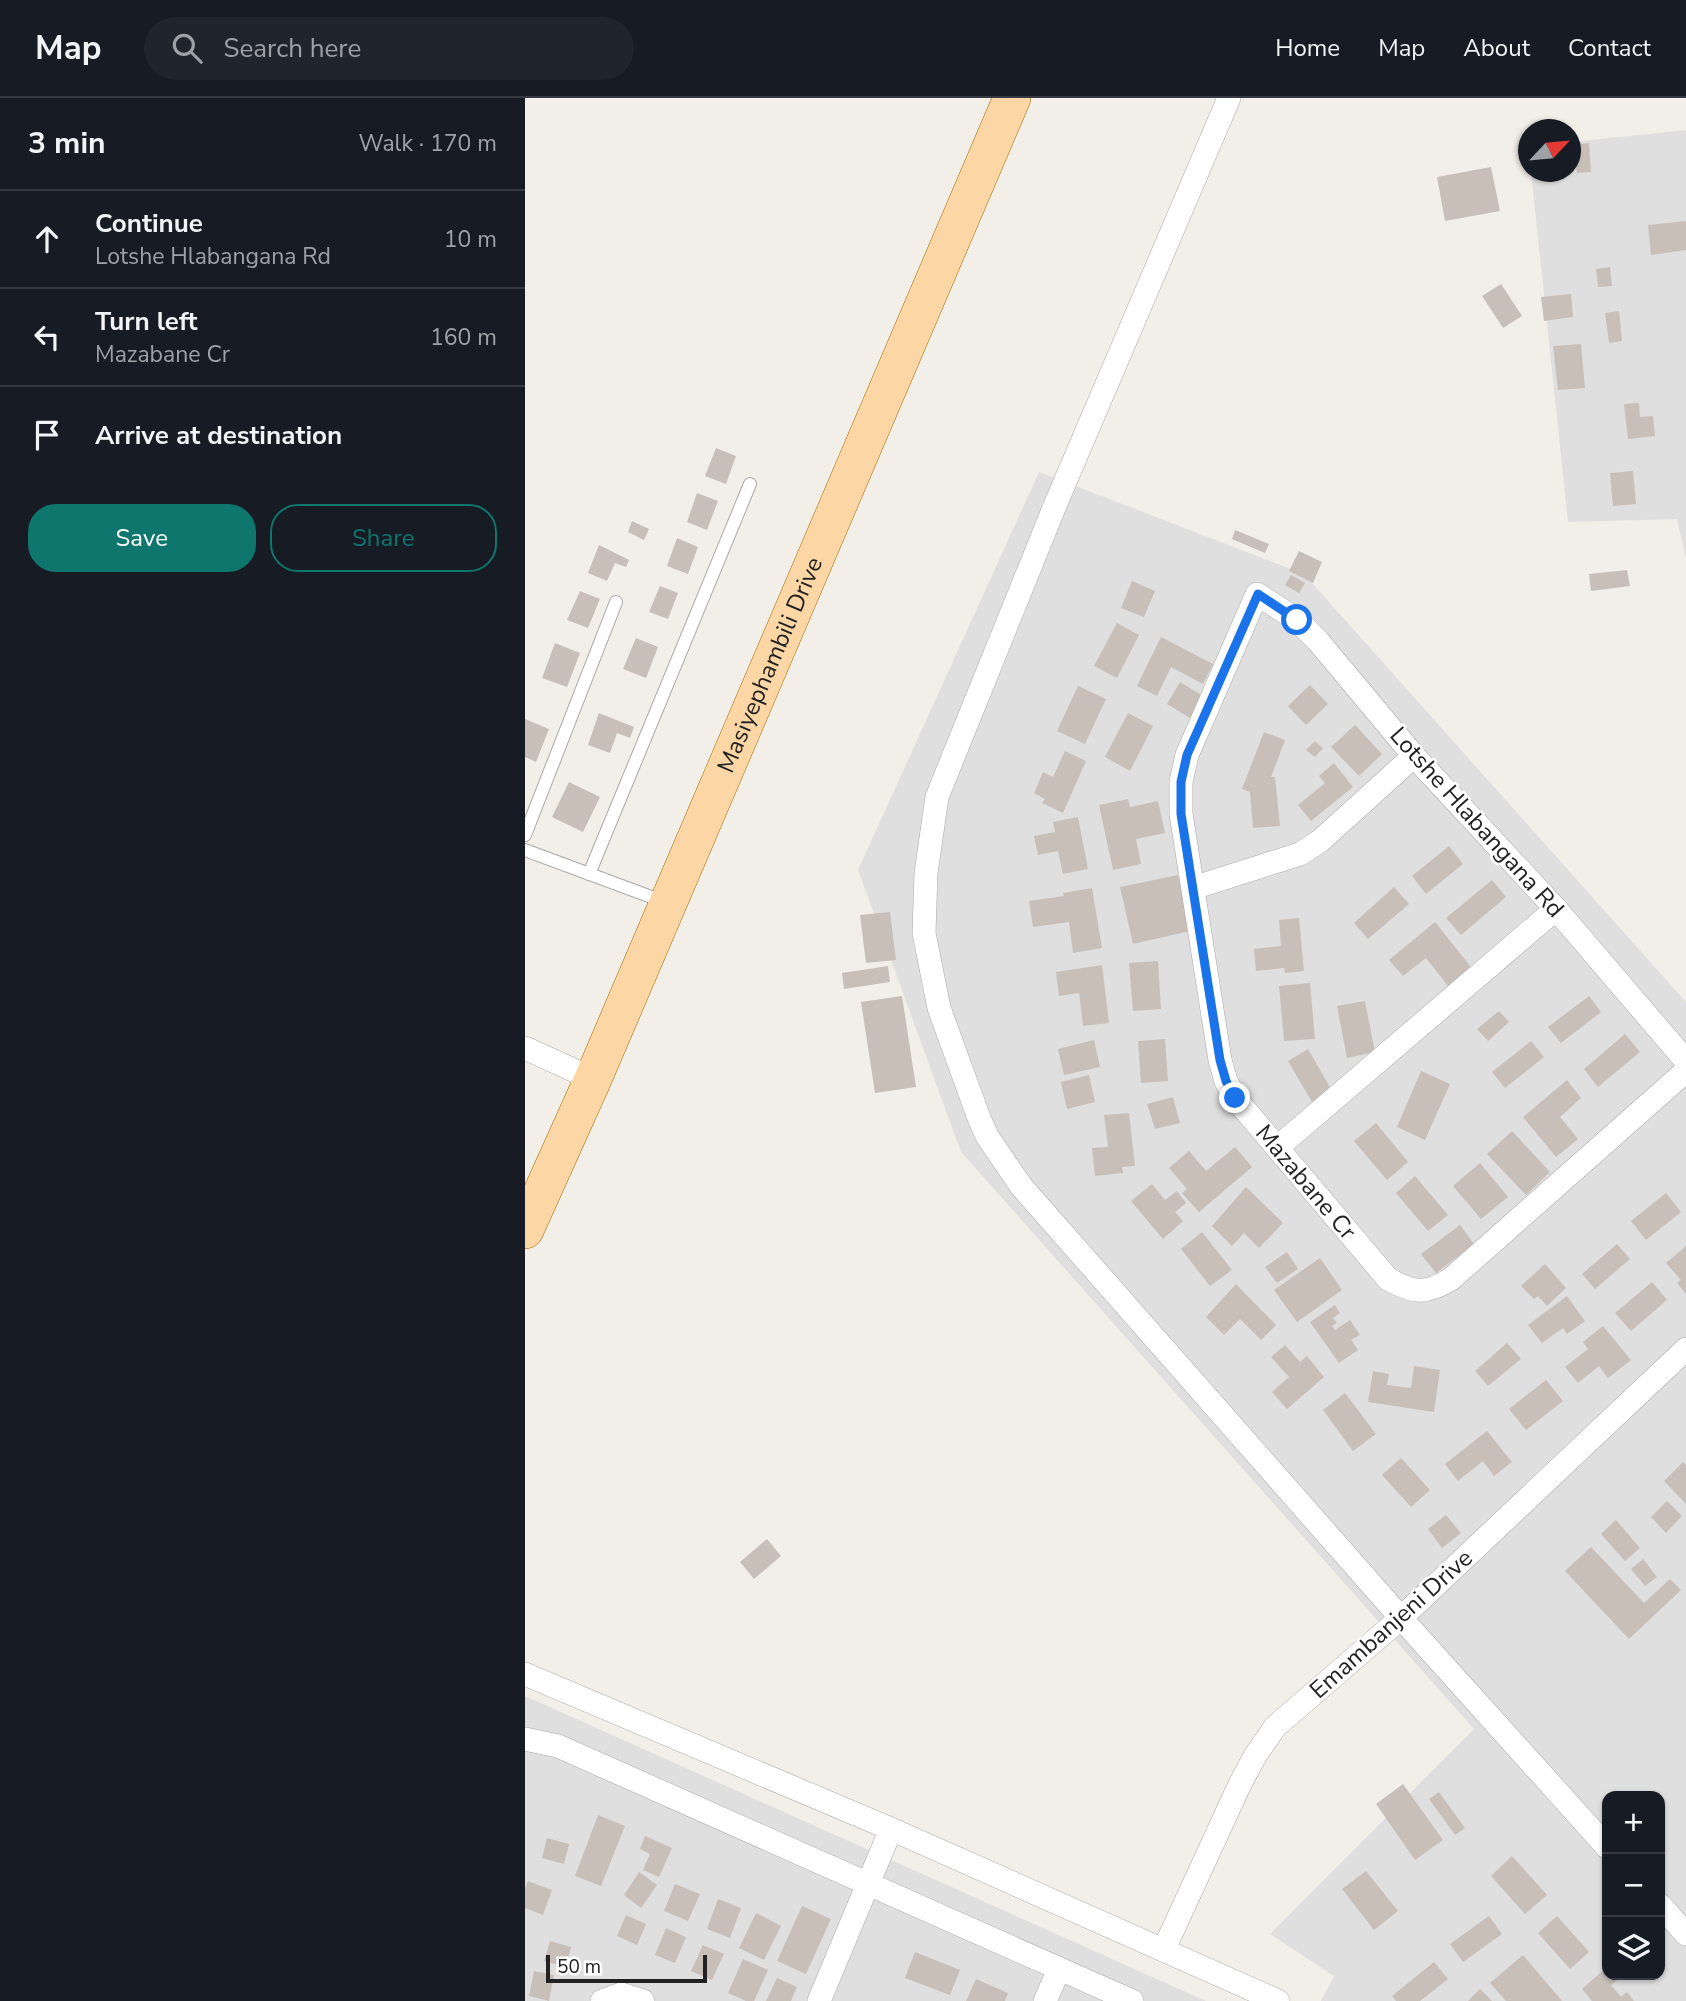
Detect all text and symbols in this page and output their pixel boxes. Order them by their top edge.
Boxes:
search box [144,17,634,80]
text: Map [35,26,102,71]
icon: search [168,29,206,67]
text: Search here [224,31,361,66]
text: Home [1275,32,1340,64]
text: Map [1378,32,1425,64]
text: About [1463,32,1530,64]
text: Contact [1568,32,1651,64]
north arrow [1518,119,1581,182]
text: 3 min [28,123,106,164]
text: Walk · 170 m [358,128,497,159]
text: Continue [95,206,203,241]
icon: ahead [28,220,66,258]
text: 10 m [444,224,497,255]
text: Lotshe Hlabangana Rd [95,241,331,272]
text: Turn left [95,304,198,339]
icon: left [28,318,66,356]
text: 160 m [430,322,497,353]
text: Mazabane Cr [95,339,230,370]
icon: arrive [28,416,66,454]
text: Arrive at destination [95,418,342,453]
button: Save [28,504,256,572]
button: Share [270,504,497,572]
street label: Masiyephambili Drive [710,552,830,778]
route start [1281,604,1312,635]
street label: Lotshe Hlabangana Rd [1383,720,1571,924]
route end [1219,1082,1250,1113]
street label: Mazabane Cr [1248,1118,1364,1247]
street label: Emambanjeni Drive [1303,1542,1479,1706]
map controls [1602,1791,1665,1980]
button: + [1602,1791,1665,1854]
button: − [1602,1854,1665,1917]
button: layers [1602,1917,1665,1980]
scale bar [546,1952,707,1984]
text: 50 m [557,1954,601,1980]

